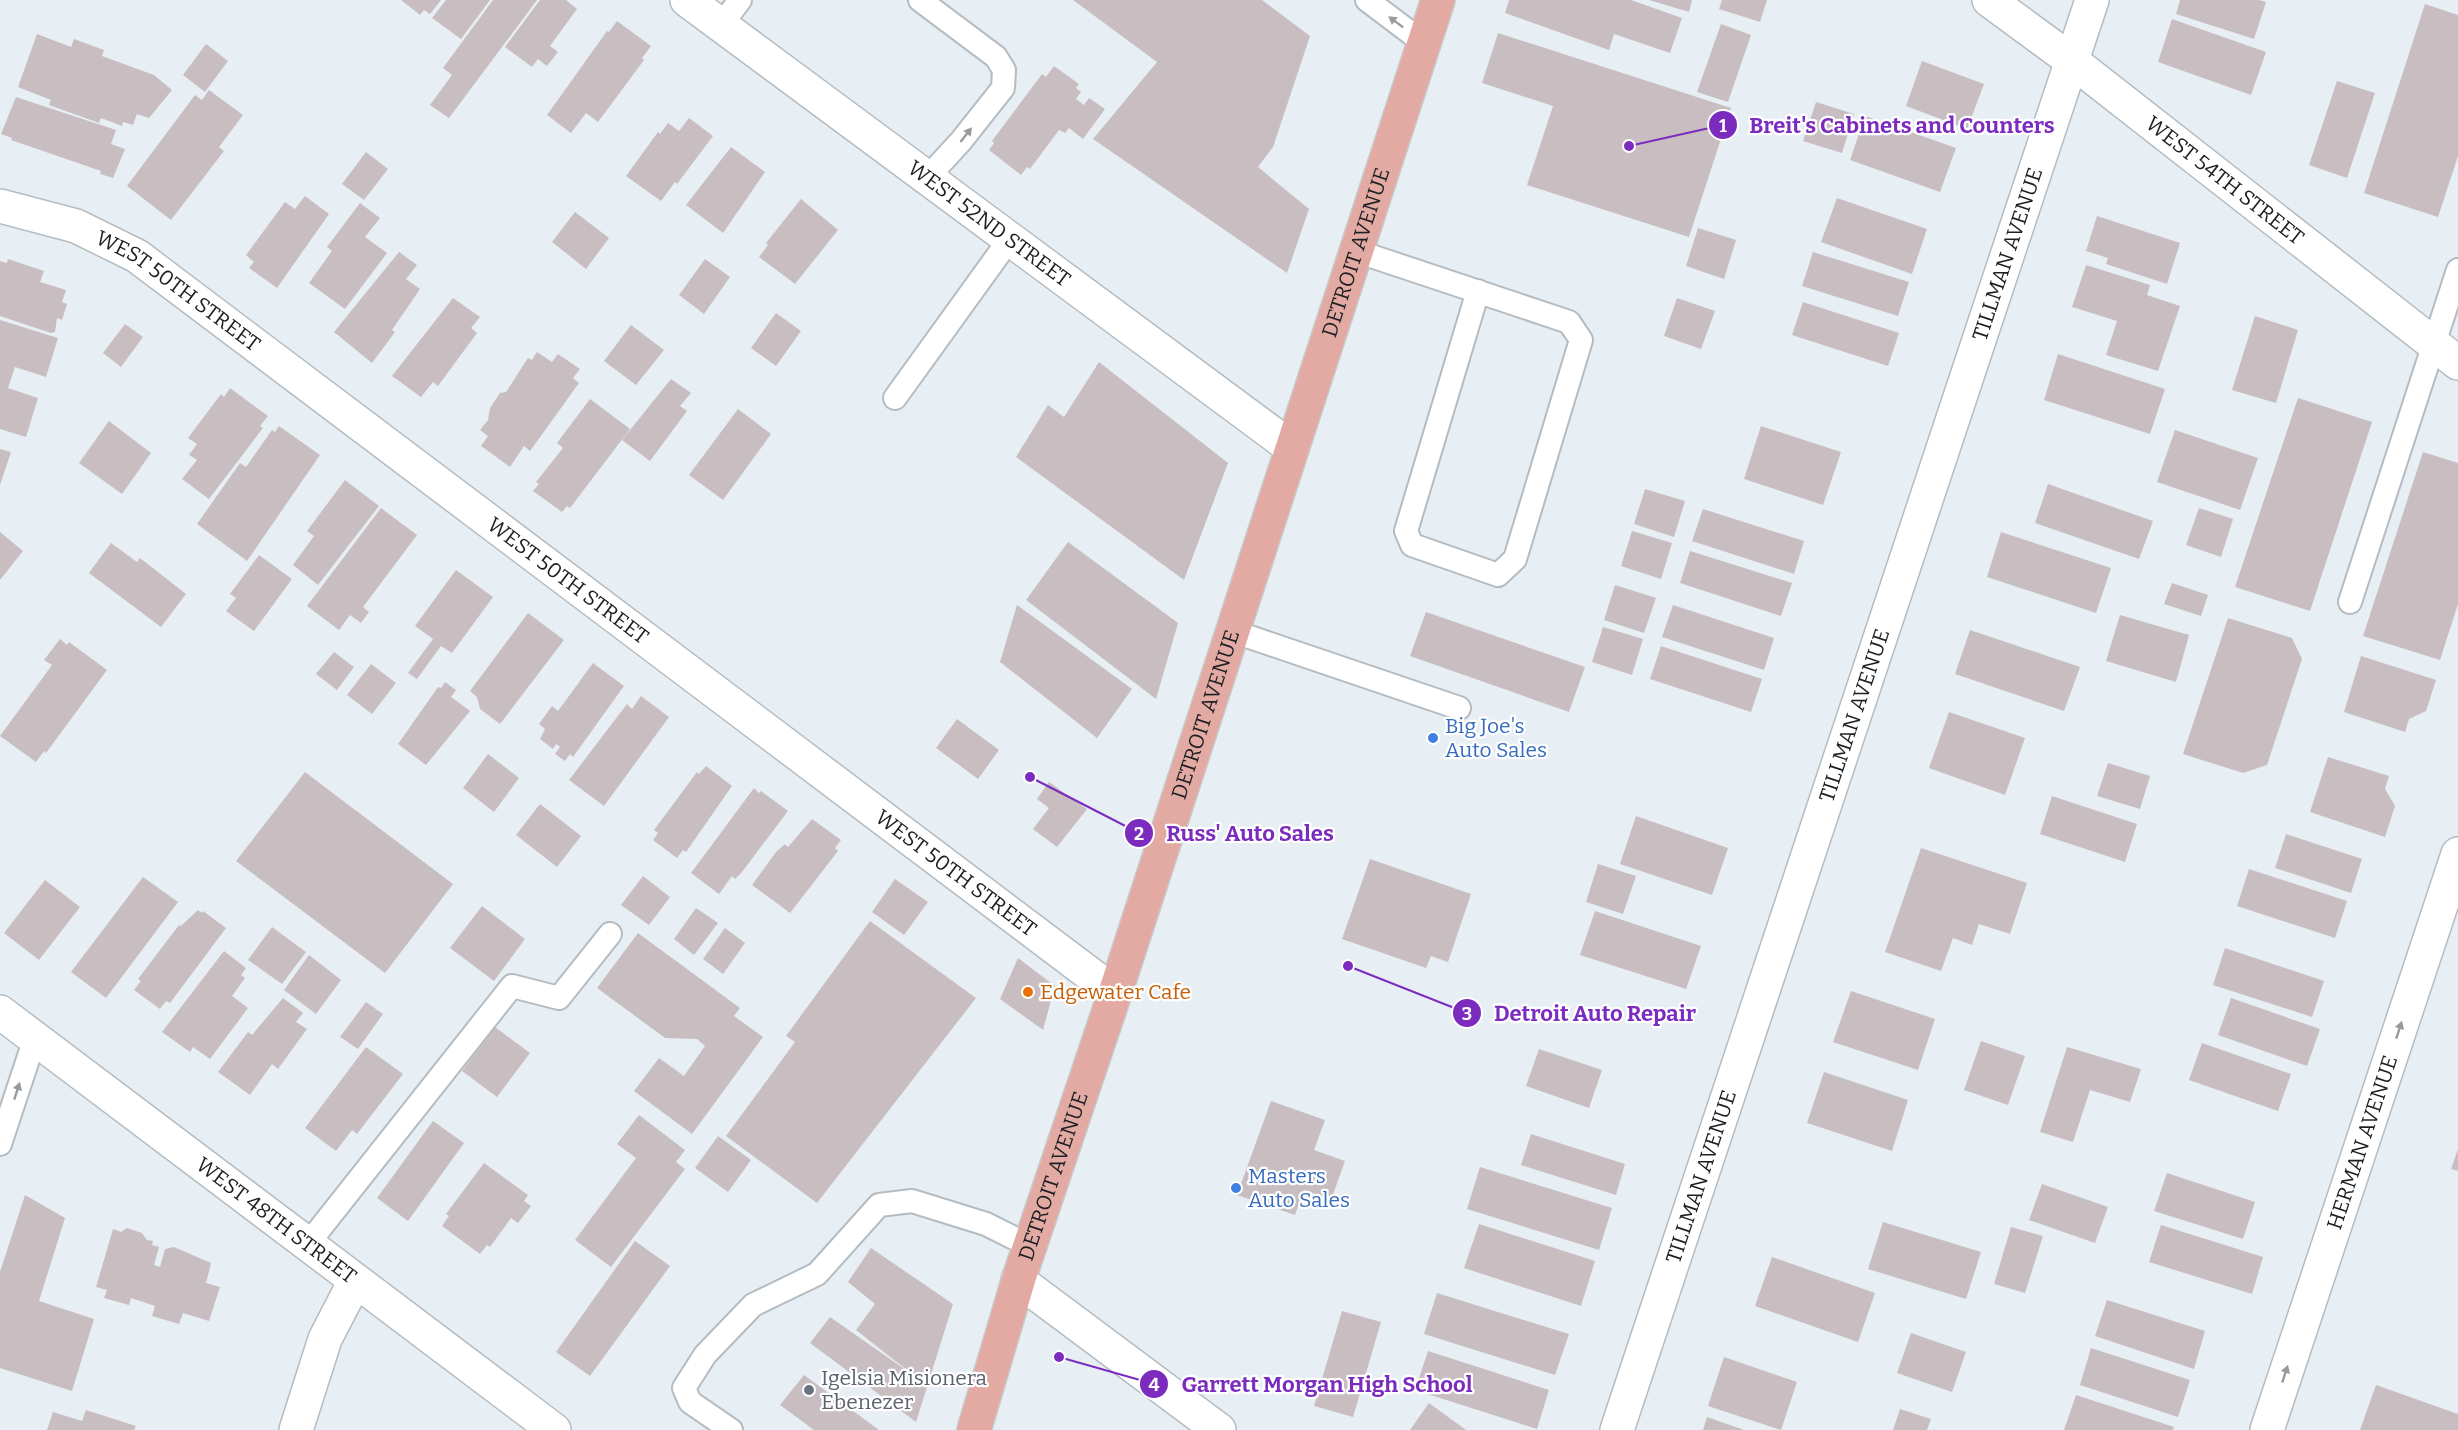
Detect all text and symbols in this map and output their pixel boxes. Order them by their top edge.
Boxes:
one-way arrow [1388,16,1403,28]
callout: Breit's Cabinets and Counters [1708,105,2067,145]
street label: WEST 54TH STREET [2140,111,2309,250]
text: Breit's Cabinets and Counters [1749,112,2055,139]
text: 1 [1719,115,1727,137]
one-way arrow [959,127,971,142]
street label: WEST 52ND STREET [903,155,1076,292]
street label: DETROIT AVENUE [1316,164,1396,341]
street label: TILLMAN AVENUE [1967,164,2048,344]
street label: WEST 50TH STREET [92,225,265,357]
street label: WEST 50TH STREET [482,512,654,650]
street label: TILLMAN AVENUE [1814,625,1895,805]
street label: DETROIT AVENUE [1166,627,1245,803]
place label: Big Joe's Auto Sales [1445,713,1547,763]
marker: Big Joe's Auto Sales [1426,731,1440,745]
street label: WEST 50TH STREET [870,804,1042,942]
callout: Russ' Auto Sales [1124,813,1345,853]
text: Russ' Auto Sales [1166,820,1334,847]
text: 2 [1134,823,1144,845]
place label: Edgewater Cafe [1040,979,1191,1005]
marker: Edgewater Cafe [1021,985,1035,999]
callout: Detroit Auto Repair [1452,993,1708,1033]
text: Detroit Auto Repair [1494,1000,1697,1027]
text: 3 [1462,1003,1472,1025]
one-way arrow [2395,1021,2405,1039]
street label: HERMAN AVENUE [2321,1052,2403,1233]
one-way arrow [13,1082,23,1100]
street label: TILLMAN AVENUE [1660,1087,1742,1267]
street label: DETROIT AVENUE [1013,1088,1094,1264]
street label: WEST 48TH STREET [191,1152,362,1289]
place label: Masters Auto Sales [1248,1163,1350,1213]
marker: Masters Auto Sales [1229,1181,1243,1195]
callout: Garrett Morgan High School [1139,1364,1484,1404]
place label: Igelsia Misionera Ebenezer [821,1365,987,1415]
one-way arrow [2281,1365,2290,1383]
text: Garrett Morgan High School [1181,1371,1473,1398]
text: 4 [1149,1374,1160,1396]
marker: Igelsia Misionera Ebenezer [802,1383,816,1397]

